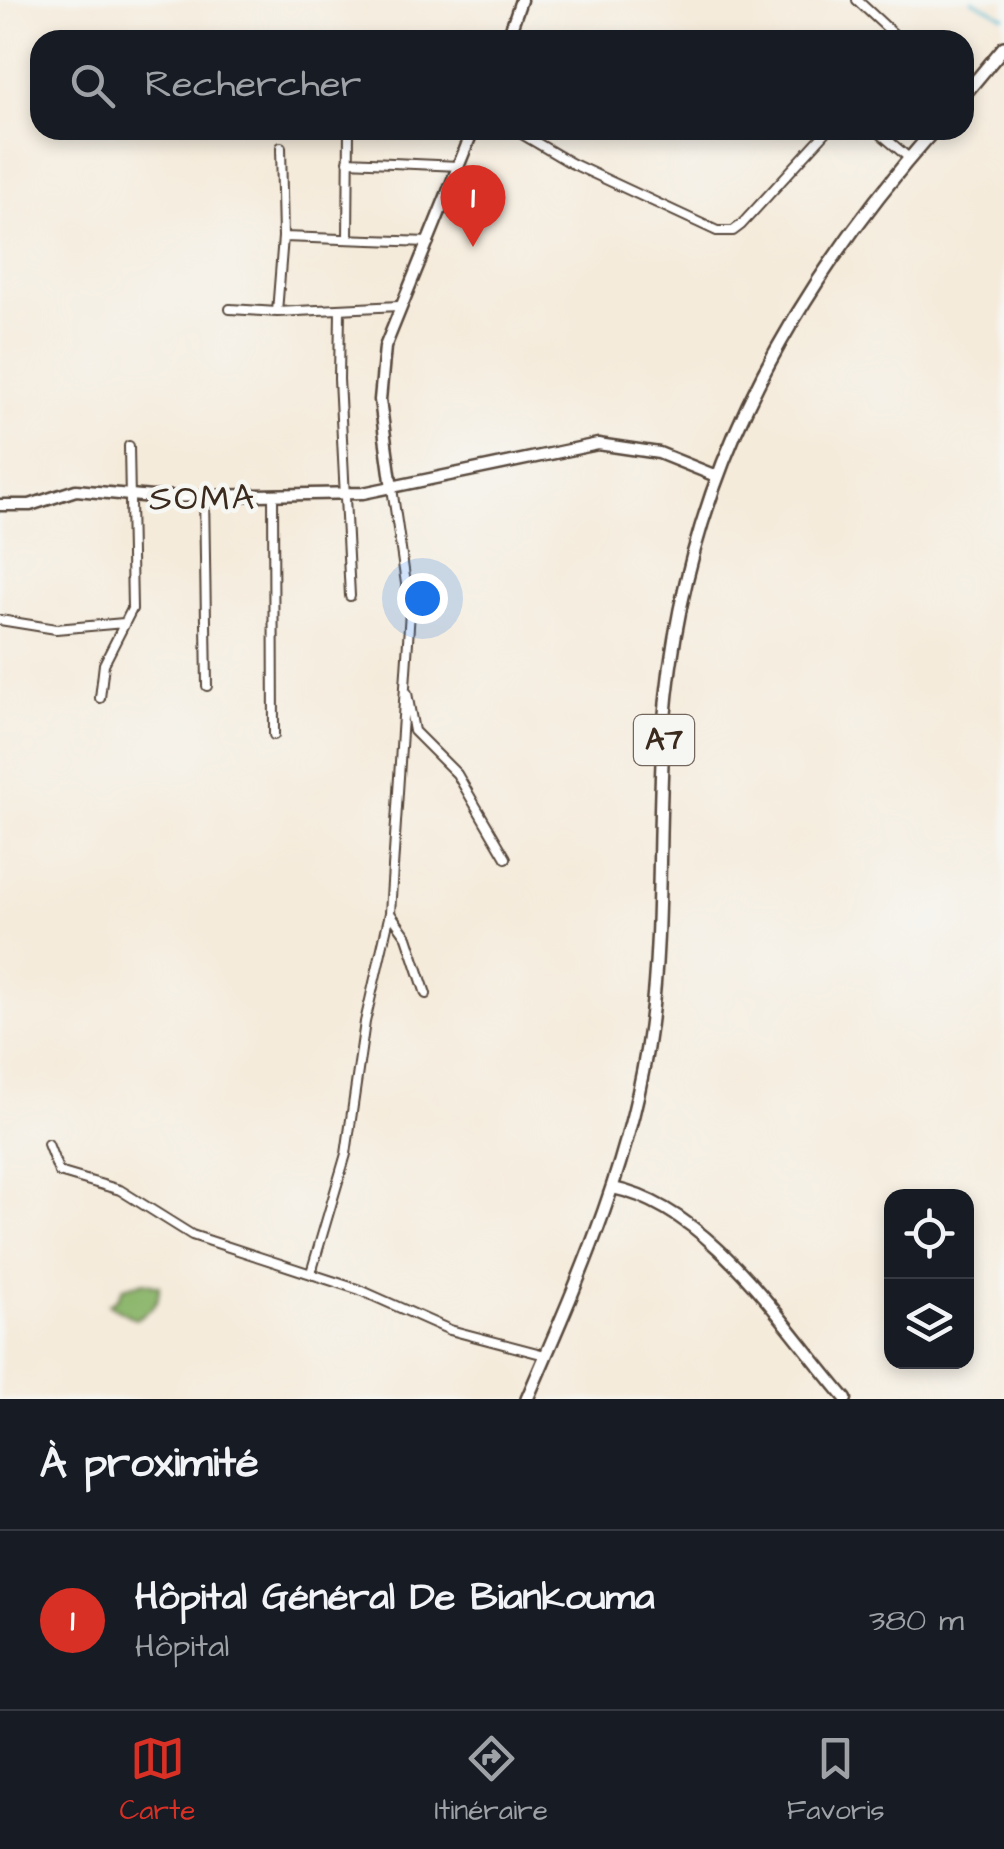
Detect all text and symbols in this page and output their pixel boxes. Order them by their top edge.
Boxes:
search box [30,30,974,140]
icon: search [65,58,120,113]
text: Rechercher [145,59,361,111]
pin: 1 [440,164,506,247]
district label: SOMA [149,474,257,523]
your location [397,573,448,624]
road number: A7 [634,715,694,765]
map controls [884,1189,974,1369]
button: locate [884,1189,974,1279]
button: layers [884,1279,974,1369]
text: À proximité [40,1435,259,1493]
text: Hôpital Général De Biankouma [135,1572,655,1624]
text: 1 [70,1598,75,1643]
text: 380 m [869,1598,964,1643]
text: Hôpital [135,1624,229,1669]
tab: Carte [119,1731,195,1830]
tab: Itinéraire [434,1731,548,1830]
tab: Favoris [787,1731,885,1830]

